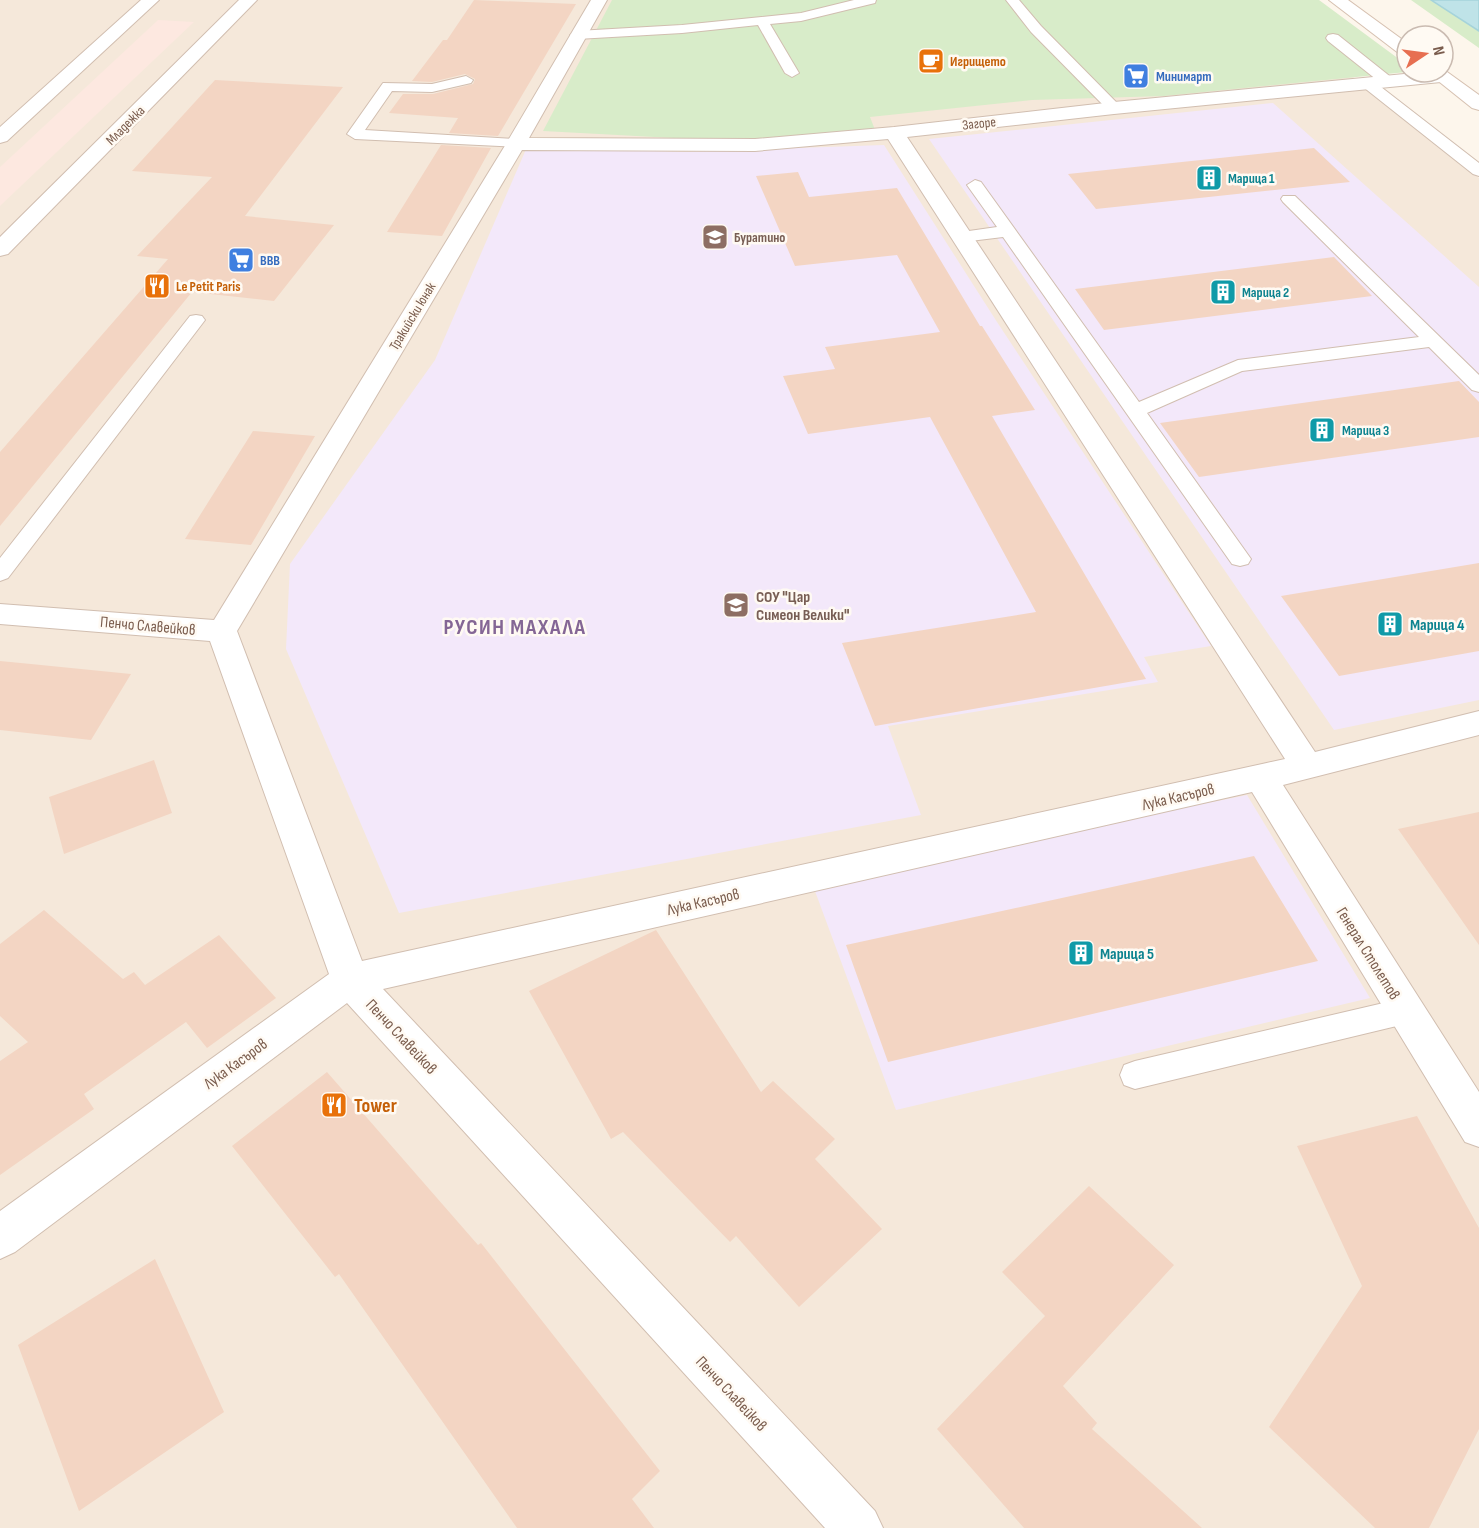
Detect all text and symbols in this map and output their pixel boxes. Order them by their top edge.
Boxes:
north arrow [1395,24,1455,84]
text: N [1428,45,1448,57]
cafe icon: Игрището [916,46,946,76]
place label: Игрището [950,53,1006,70]
supermarket icon: Минимарт [1121,61,1151,91]
place label: Минимарт [1156,68,1211,85]
street label: Младежка [102,102,148,148]
street label: Загоре [961,113,997,134]
building icon: Марица 1 [1194,163,1224,193]
place label: Марица 1 [1228,170,1275,187]
school or university icon: Буратино [700,222,730,252]
place label: Буратино [734,229,785,246]
supermarket icon: ВВВ [226,245,256,275]
place label: ВВВ [260,252,280,269]
restaurant icon: Le Petit Paris [142,271,172,301]
building icon: Марица 2 [1208,277,1238,307]
place label: Le Petit Paris [176,278,241,295]
street label: Тракийски юнак [386,279,440,353]
place label: Марица 2 [1242,284,1289,301]
building icon: Марица 3 [1307,415,1337,445]
place label: Марица 3 [1342,422,1389,439]
place label: СОУ "Цар Симеон Велики" [756,588,850,625]
school or university icon: СОУ "Цар Симеон Велики" [721,590,751,620]
building icon: Марица 4 [1375,609,1405,639]
street label: Пенчо Славейков [99,613,196,640]
district label: РУСИН МАХАЛА [443,614,587,641]
place label: Марица 4 [1410,616,1465,635]
street label: Лука Касъров [1139,780,1216,815]
street label: Лука Касъров [664,885,741,920]
street label: Генерал Столетов [1332,904,1404,1004]
building icon: Марица 5 [1066,938,1096,968]
place label: Марица 5 [1100,945,1154,964]
street label: Пенчо Славейков [361,996,440,1078]
street label: Лука Касъров [200,1035,271,1094]
restaurant icon: Tower [319,1090,349,1120]
place label: Tower [354,1094,397,1118]
street label: Пенчо Славейков [691,1353,770,1435]

